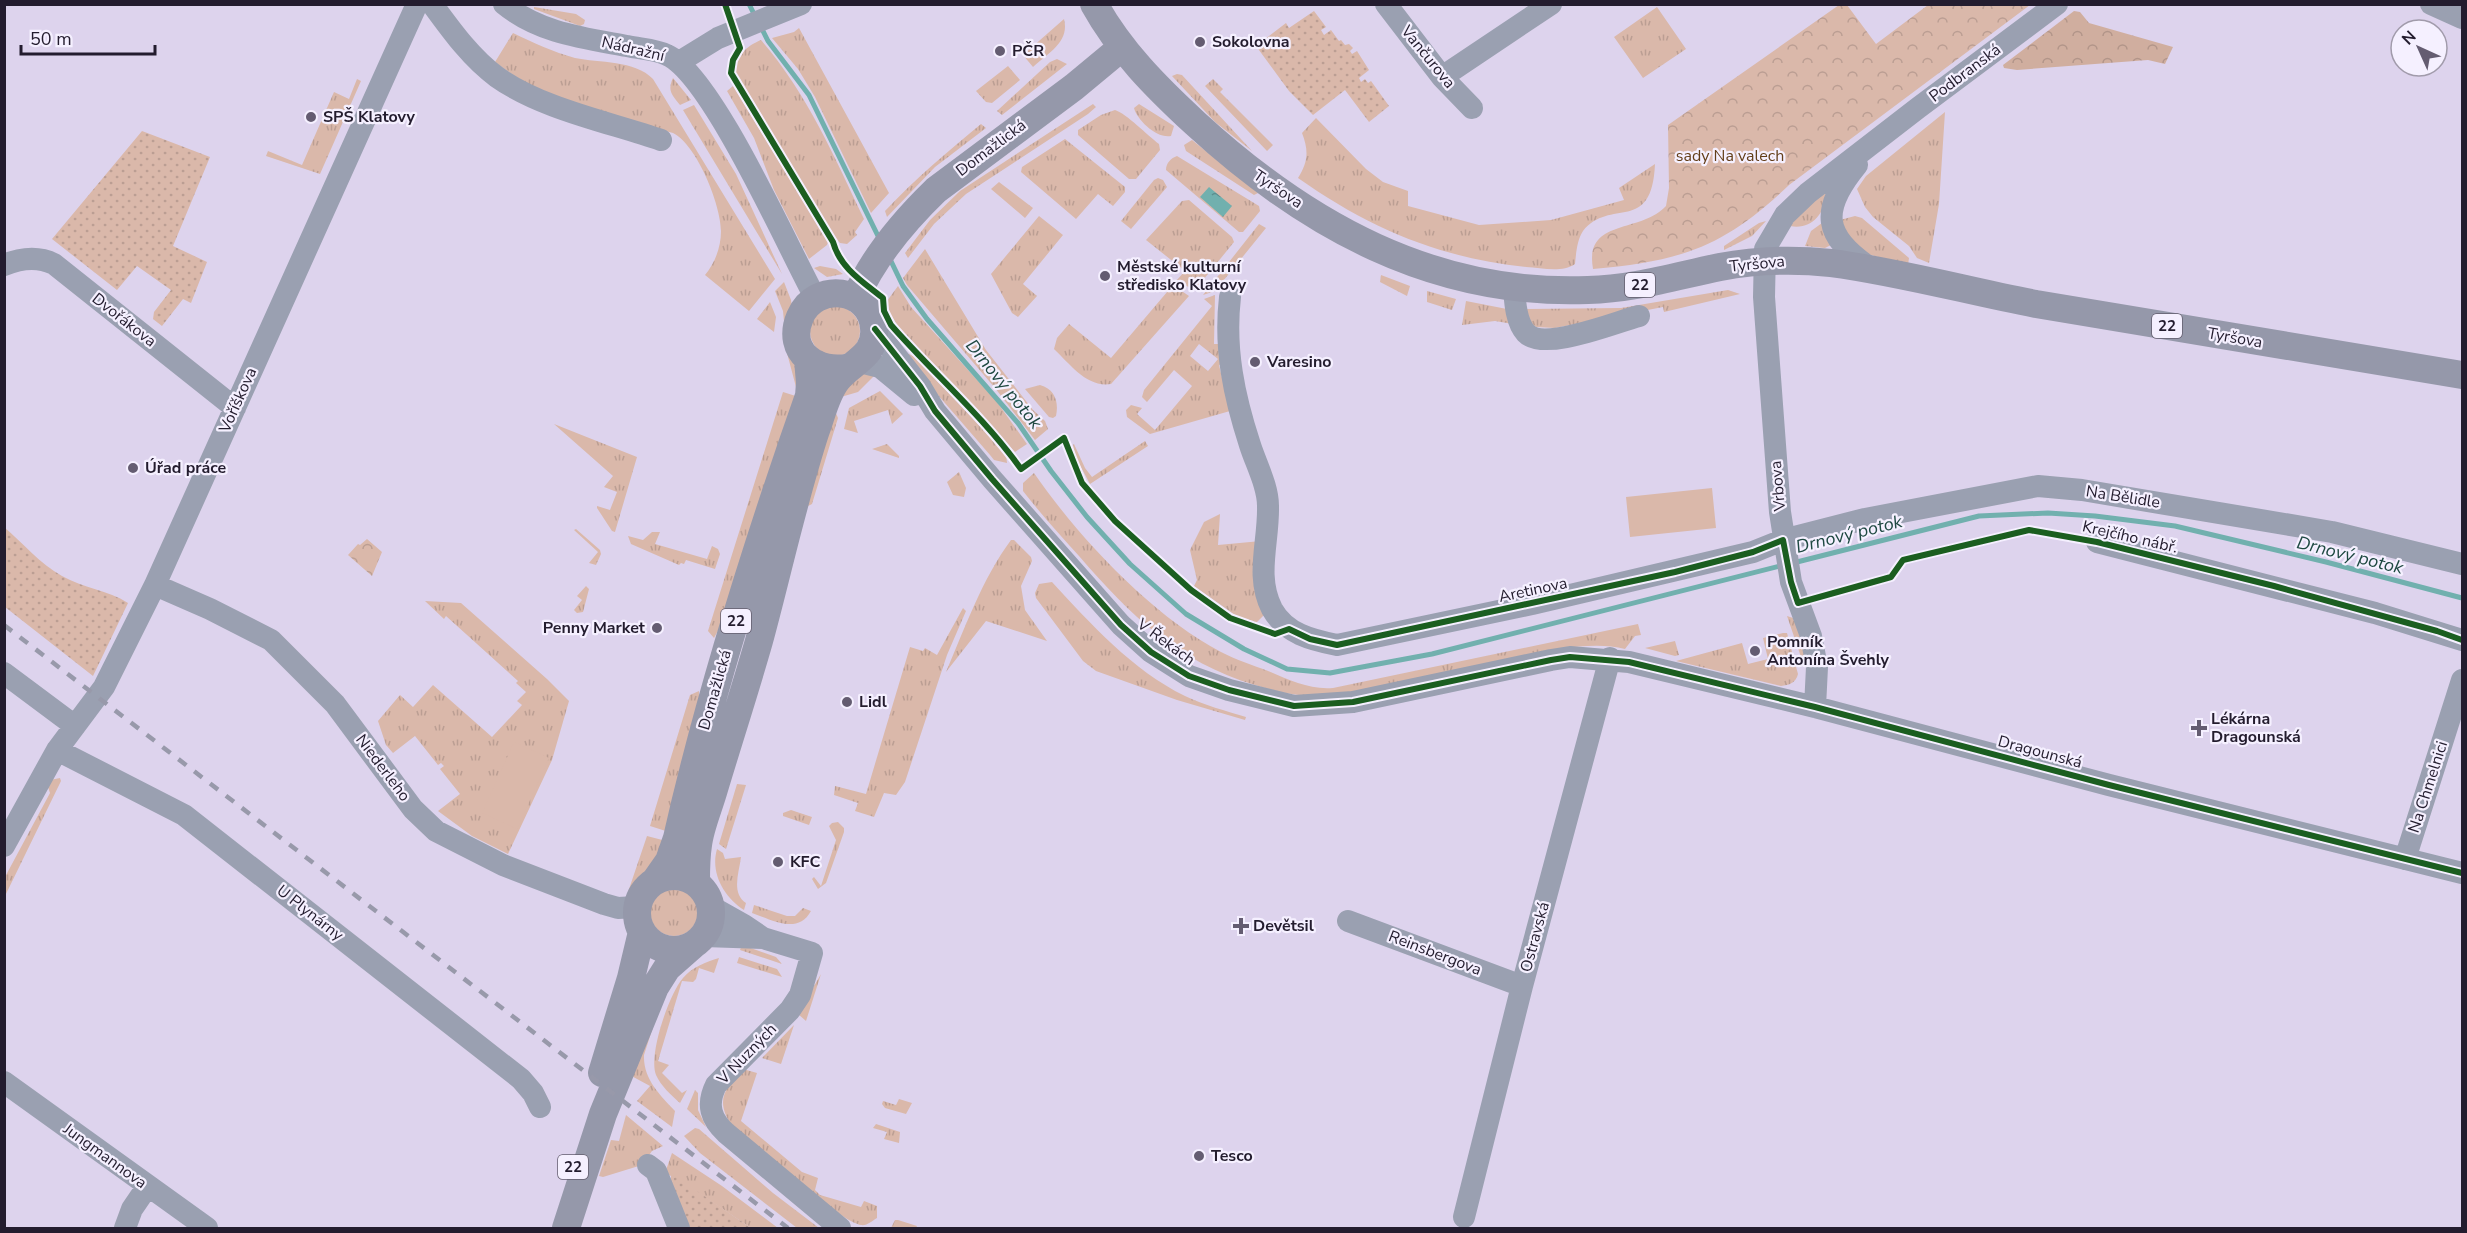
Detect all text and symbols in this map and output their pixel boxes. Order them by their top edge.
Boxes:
scale bar [21,18,154,56]
north arrow [2389,18,2449,78]
street label: Vančurova [1395,20,1460,93]
text: N [2397,26,2421,50]
text: 50 m [30,27,72,51]
street label: Nádražní [599,31,668,67]
place label: Sokolovna [1212,31,1290,53]
marker: Sokolovna [1193,35,1207,49]
street label: Podbranská [1925,39,2005,107]
place label: PČR [1012,40,1044,62]
marker: PČR [993,44,1007,58]
place label: SPŠ Klatovy [323,106,416,128]
marker: SPŠ Klatovy [304,110,318,124]
street label: Domažlická [951,114,1031,182]
park label: sady Na valech [1676,145,1784,167]
street label: Tyršova [1249,164,1307,214]
street label: Tyršova [1728,250,1786,278]
place label: Městské kulturní středisko Klatovy [1117,256,1247,296]
marker: Městské kulturní středisko Klatovy [1098,269,1112,283]
road number: 22 [1625,273,1655,297]
street label: Dvořákova [87,288,161,352]
road number: 22 [2152,314,2182,338]
street label: Tyršova [2206,322,2264,354]
water label: Drnový potok [960,334,1048,435]
place label: Varesino [1266,351,1331,373]
marker: Varesino [1248,355,1262,369]
street label: Voříškova [213,364,262,437]
place label: Úřad práce [145,457,227,479]
street label: Vrbova [1765,460,1791,513]
marker: Úřad práce [126,461,140,475]
street label: Na Bělidle [2084,480,2162,514]
water label: Drnový potok [1793,509,1906,559]
street label: Krejčího nábř. [2080,515,2180,559]
water label: Drnový potok [2294,530,2407,580]
street label: Aretinova [1497,572,1569,608]
road number: 22 [721,609,751,633]
street label: V Řekách [1132,613,1200,671]
place label: Penny Market [543,617,646,639]
marker: Penny Market [650,621,664,635]
place label: Pomník Antonína Švehly [1767,631,1890,671]
marker: Pomník Antonína Švehly [1748,644,1762,658]
street label: Domažlická [693,647,737,733]
place label: Lidl [859,691,887,713]
marker: Lidl [840,695,854,709]
place label: Lékárna Dragounská [2211,708,2301,748]
marker: Lékárna Dragounská [2192,721,2206,735]
street label: Niederleho [351,730,416,806]
street label: Dragounská [1995,730,2085,774]
street label: Na Chmelnici [2403,738,2453,836]
place label: KFC [790,851,820,873]
marker: KFC [771,855,785,869]
street label: U Plynárny [272,880,349,947]
street label: Ostravská [1515,900,1555,974]
place label: Devětsil [1253,915,1314,937]
marker: Devětsil [1234,919,1248,933]
street label: Reinsbergova [1385,925,1485,981]
street label: V Nuzných [712,1019,782,1090]
street label: Jungmannova [58,1118,151,1194]
place label: Tesco [1211,1145,1253,1167]
marker: Tesco [1192,1149,1206,1163]
road number: 22 [558,1155,588,1179]

